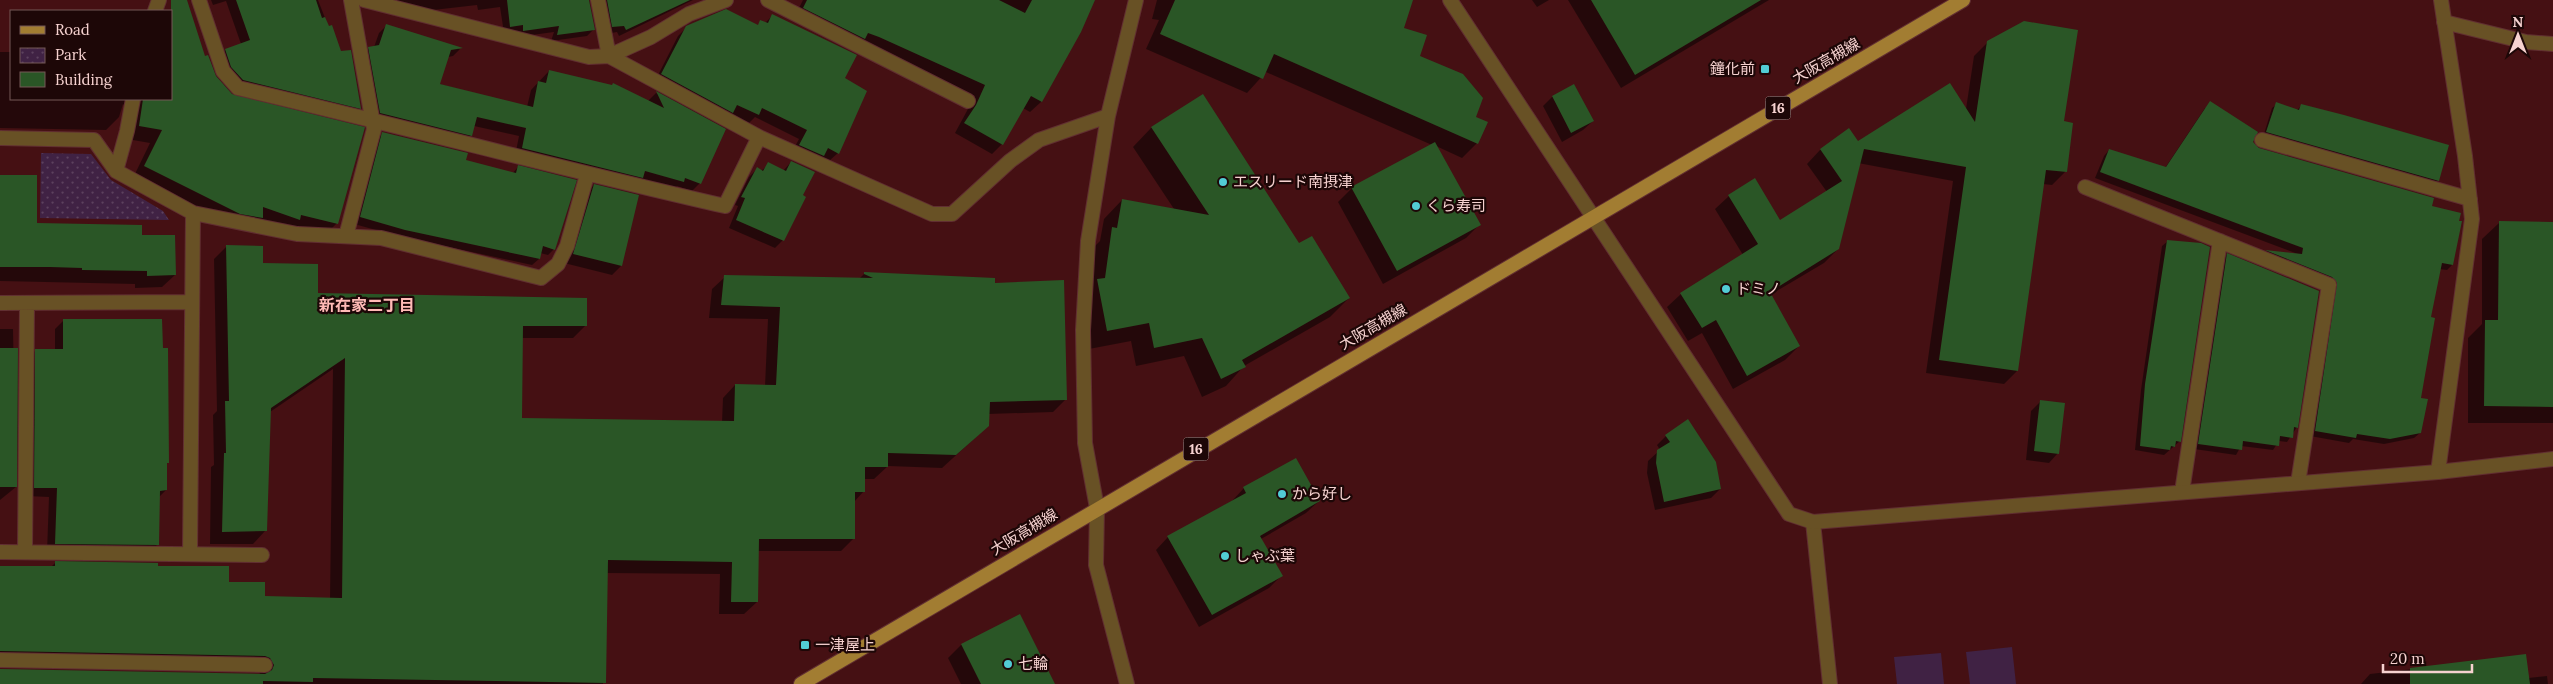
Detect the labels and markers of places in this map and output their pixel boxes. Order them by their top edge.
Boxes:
place label: 鐘化前 [1710,59,1755,78]
marker: 鐘化前 [1759,63,1771,75]
place label: エスリード南摂津 [1233,172,1353,191]
marker: エスリード南摂津 [1217,176,1229,188]
place label: くら寿司 [1426,196,1486,215]
marker: くら寿司 [1410,200,1422,212]
place label: ドミノ [1736,279,1781,298]
marker: ドミノ [1720,283,1732,295]
place label: から好し [1292,484,1352,503]
marker: から好し [1276,488,1288,500]
place label: しゃぶ葉 [1235,546,1295,565]
marker: しゃぶ葉 [1219,550,1231,562]
place label: 一津屋上 [815,635,875,654]
marker: 一津屋上 [799,639,811,651]
place label: 七輪 [1018,654,1048,673]
marker: 七輪 [1002,658,1014,670]

